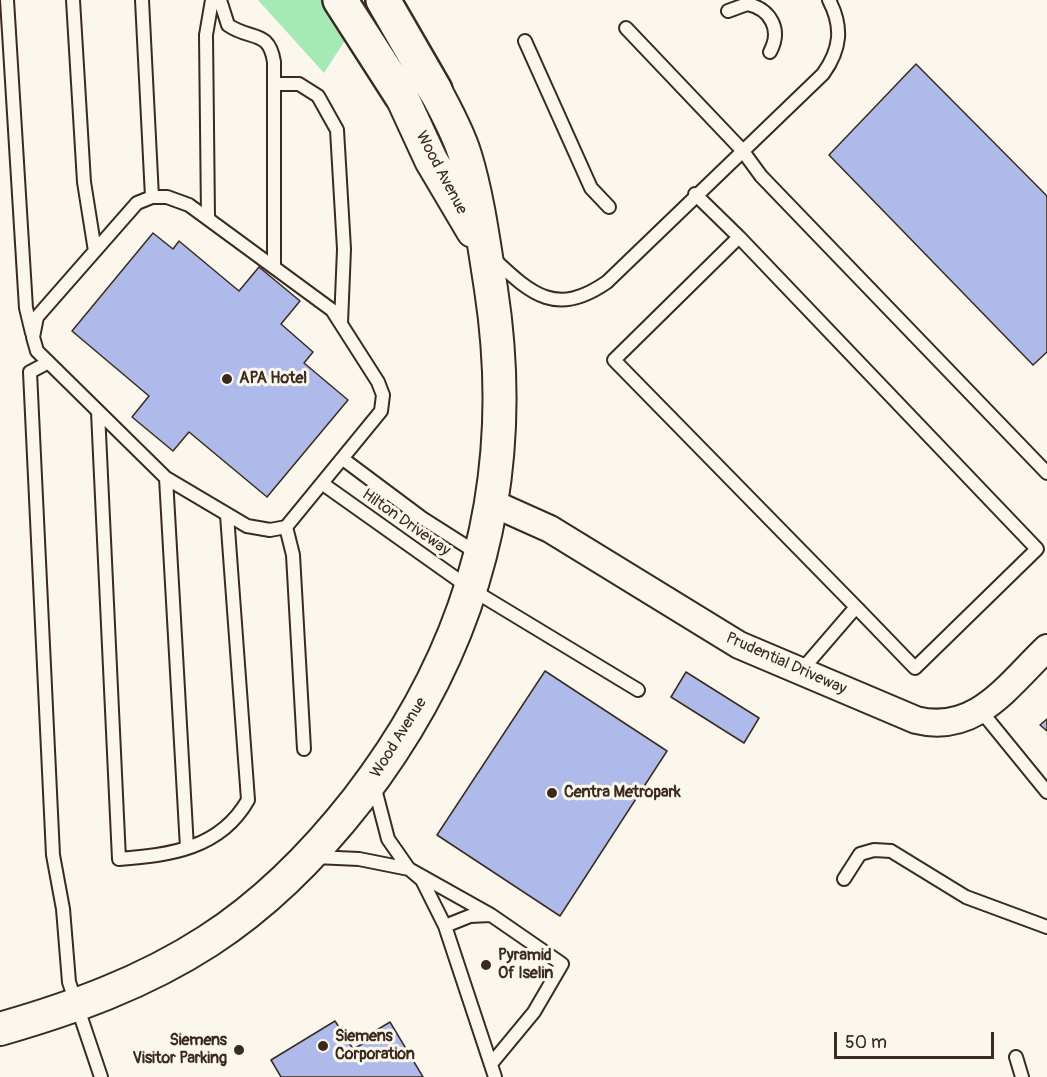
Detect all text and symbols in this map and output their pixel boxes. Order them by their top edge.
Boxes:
street label: Wood Avenue [411,128,471,218]
place label: APA Hotel [239,369,307,389]
marker: APA Hotel [220,372,234,386]
street label: Hilton Driveway [358,485,454,561]
street label: Prudential Driveway [723,629,849,699]
street label: Wood Avenue [367,694,431,782]
place label: Centra Metropark [564,783,681,803]
marker: Centra Metropark [545,786,559,800]
place label: Pyramid Of Iselin [498,946,553,984]
marker: Pyramid Of Iselin [479,958,493,972]
scale bar [837,1020,998,1058]
place label: Siemens Corporation [335,1027,415,1065]
place label: Siemens Visitor Parking [133,1031,227,1069]
text: 50 m [845,1031,887,1054]
marker: Siemens Corporation [316,1039,330,1053]
marker: Siemens Visitor Parking [232,1043,246,1057]

